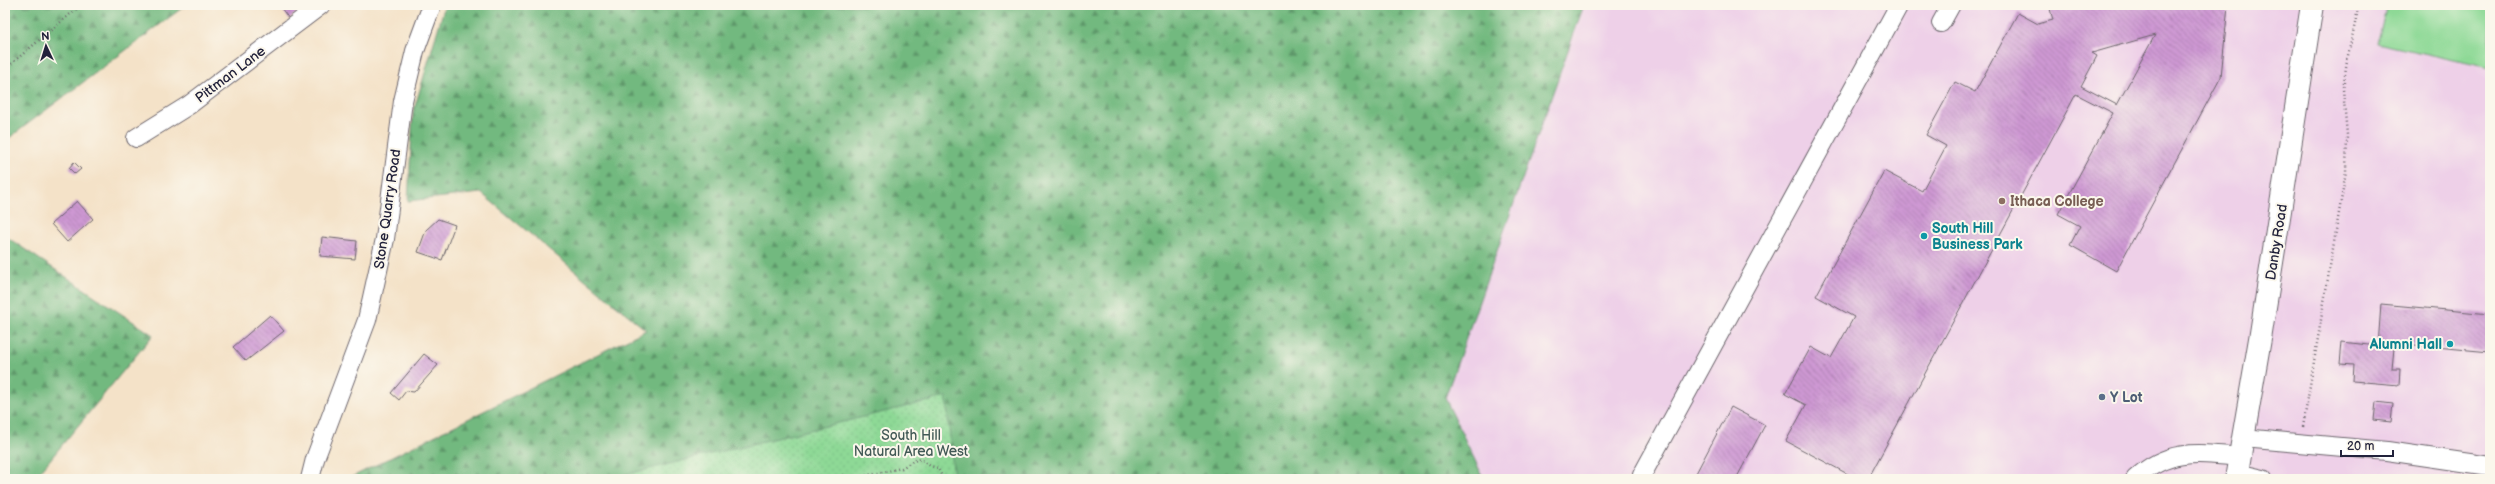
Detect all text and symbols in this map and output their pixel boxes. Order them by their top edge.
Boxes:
north arrow [26,26,66,66]
text: N [41,30,50,43]
street label: Pittman Lane [192,42,269,106]
street label: Stone Quarry Road [371,148,404,270]
place label: Ithaca College [2010,193,2104,210]
marker: Ithaca College [1997,196,2007,206]
street label: Danby Road [2262,203,2291,281]
place label: South Hill Business Park [1932,220,2023,253]
marker: South Hill Business Park [1919,231,1929,241]
place label: Alumni Hall [2369,336,2442,353]
marker: Alumni Hall [2445,339,2455,349]
place label: Y Lot [2110,389,2143,406]
marker: Y Lot [2097,392,2107,402]
park label: South Hill Natural Area West [854,427,969,460]
scale bar [2341,432,2393,458]
text: 20 m [2347,439,2374,454]

